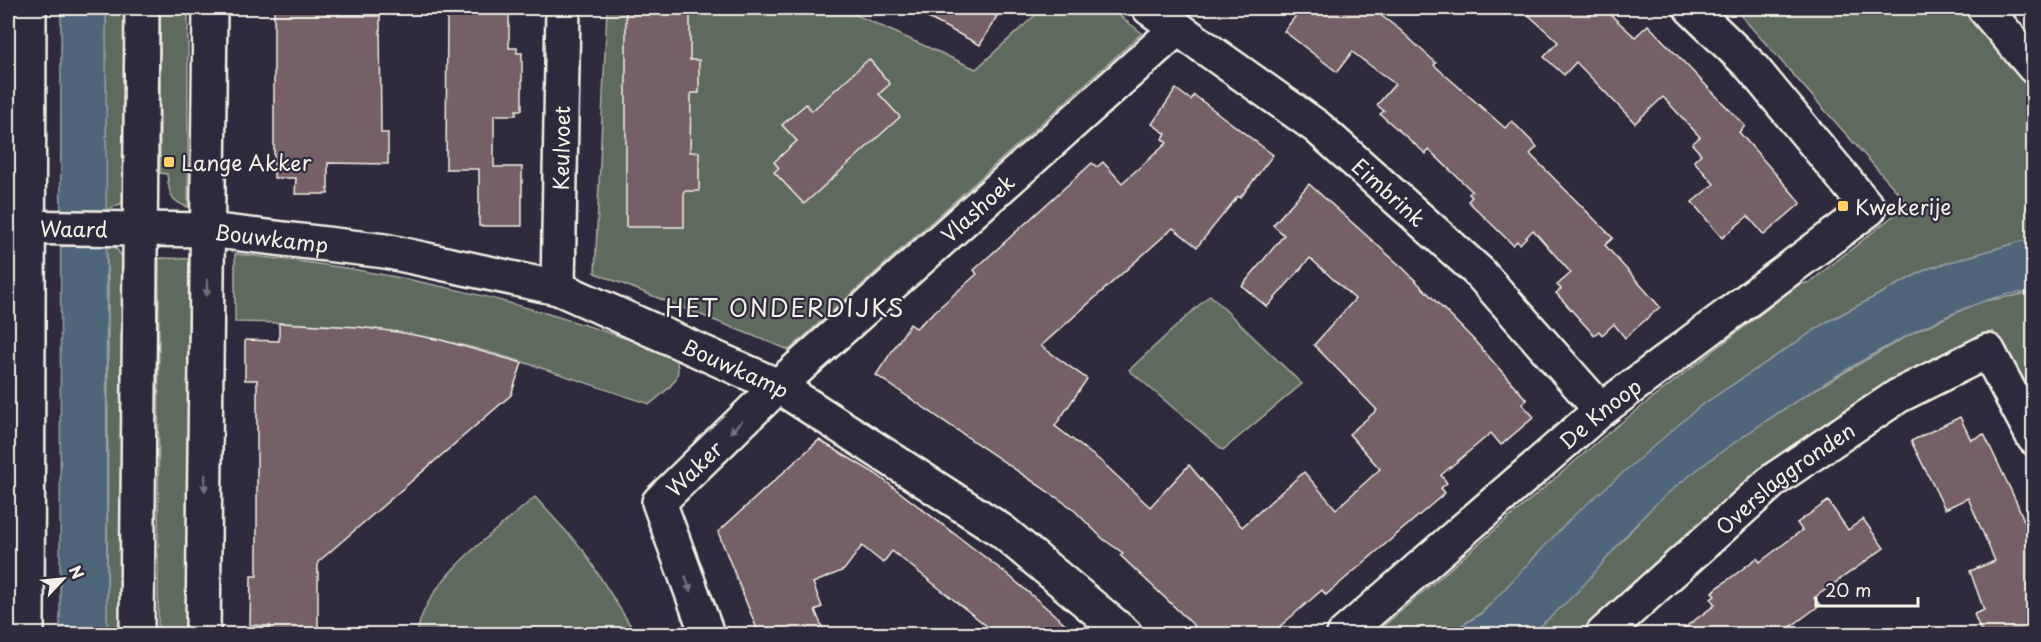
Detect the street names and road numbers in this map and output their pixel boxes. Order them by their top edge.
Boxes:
street label: Keulvoet [544,105,577,191]
street label: Eimbrink [1345,150,1434,234]
street label: Vlashoek [933,166,1021,250]
street label: Waard [40,211,108,244]
street label: Bouwkamp [213,215,330,260]
street label: Bouwkamp [677,329,796,406]
street label: De Knoop [1551,370,1647,456]
street label: Overslaggronden [1708,414,1861,542]
street label: Waker [658,433,730,503]

